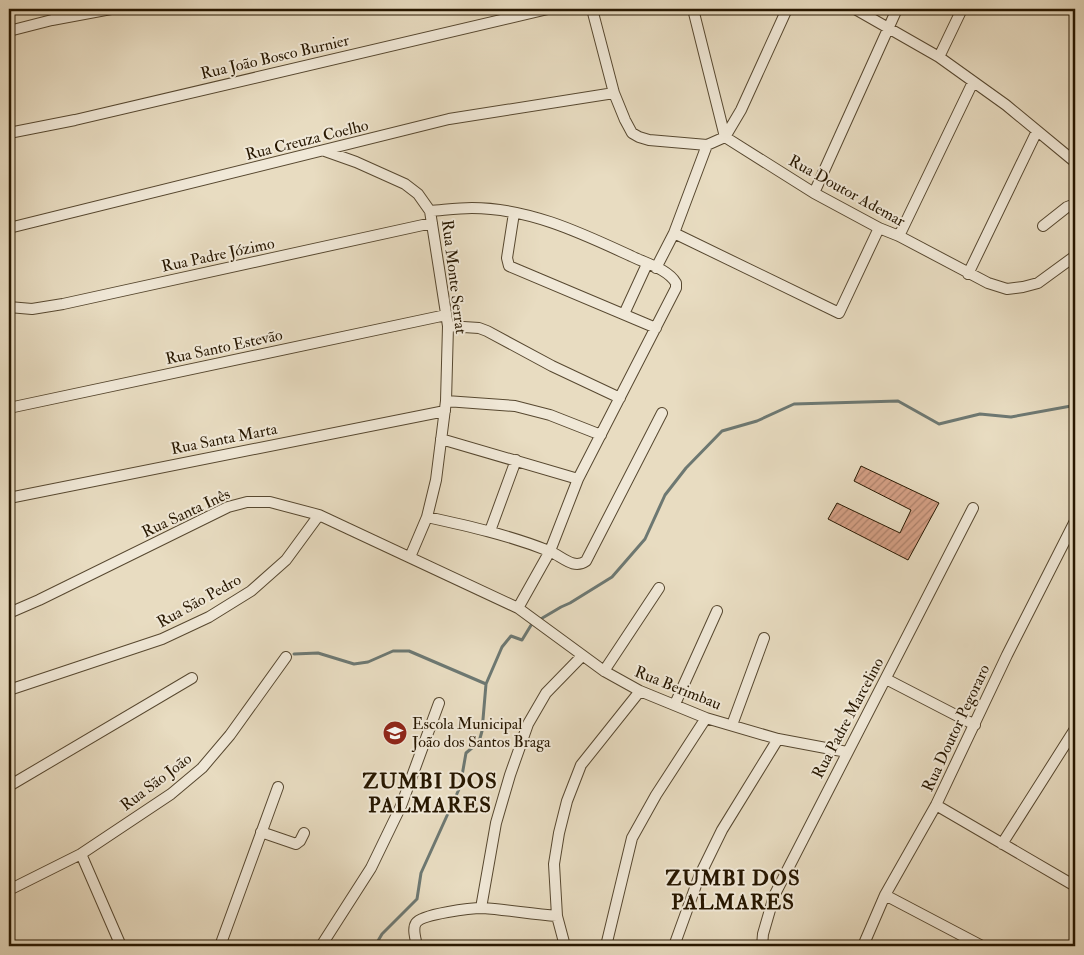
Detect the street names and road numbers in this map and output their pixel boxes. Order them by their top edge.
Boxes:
street label: Rua João Bosco Burnier [199,30,352,85]
street label: Rua Creuza Coelho [243,115,371,165]
street label: Rua Doutor Ademar [785,151,909,231]
street label: Rua Monte Serrat [437,219,471,335]
street label: Rua Padre Józimo [160,233,277,278]
street label: Rua Santo Estevão [164,325,285,369]
street label: Rua Santa Marta [169,419,279,459]
street label: Rua Santa Inês [139,484,233,542]
street label: Rua São Pedro [153,570,245,632]
street label: Rua Padre Marcelino [808,654,888,782]
street label: Rua Doutor Pegoraro [918,661,994,795]
street label: Rua Berimbau [632,662,724,714]
street label: Rua São João [116,748,196,816]

